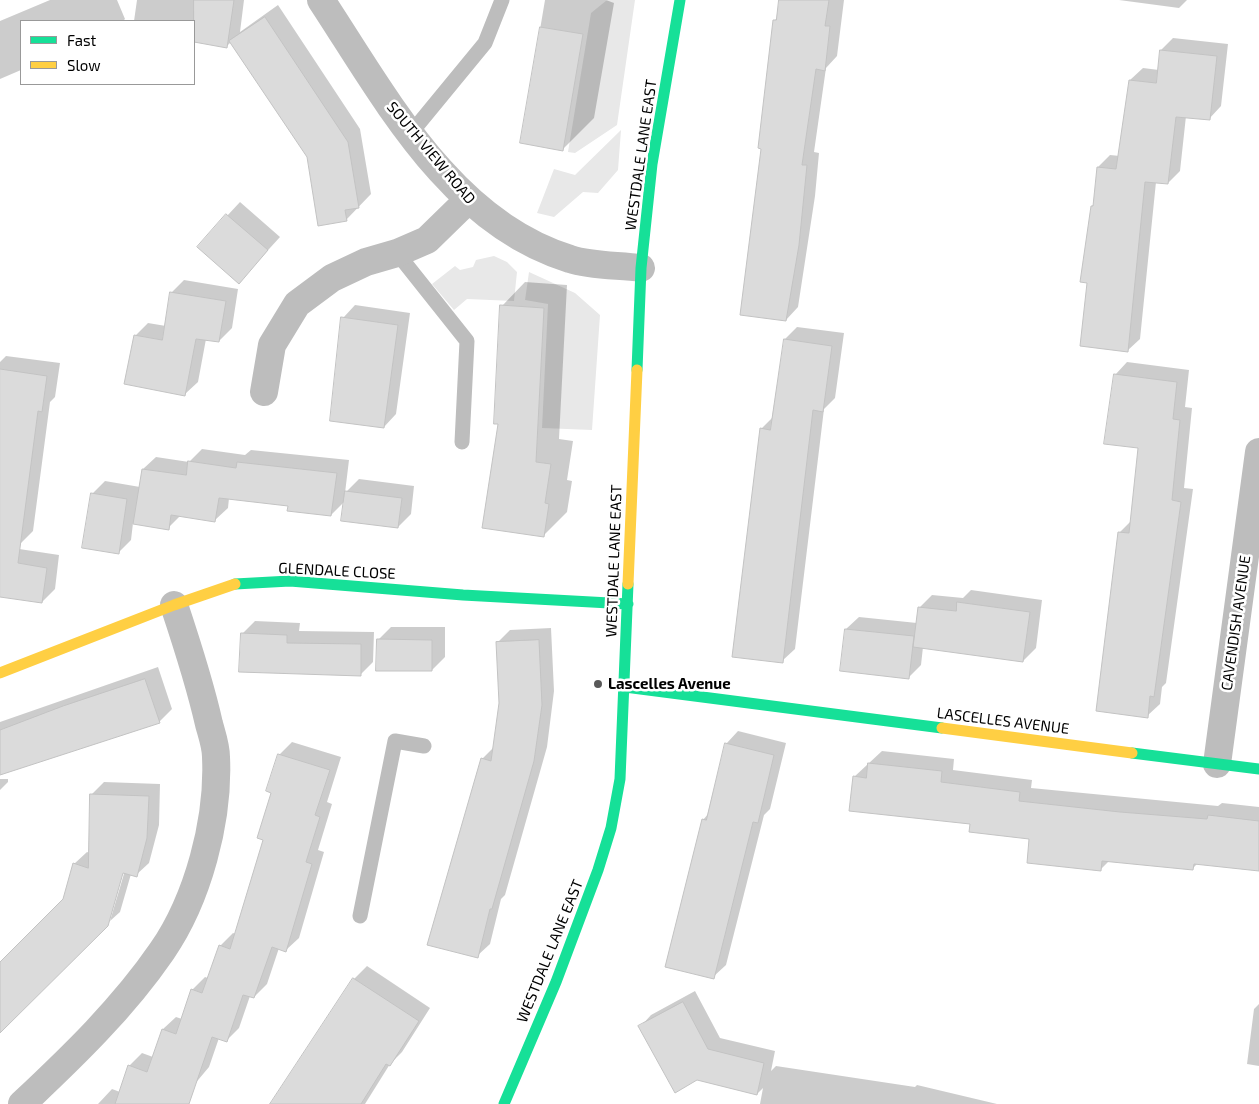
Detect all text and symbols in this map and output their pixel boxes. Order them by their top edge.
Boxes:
legend [20,20,195,85]
text: Fast [67,31,96,49]
text: Slow [67,56,101,74]
street label: WESTDALE LANE EAST [621,78,661,232]
street label: SOUTH VIEW ROAD [383,98,479,208]
street label: WESTDALE LANE EAST [602,484,626,638]
street label: CAVENDISH AVENUE [1218,554,1254,692]
street label: GLENDALE CLOSE [278,559,396,583]
place label: Lascelles Avenue [608,675,731,693]
marker: Lascelles Avenue [592,678,604,690]
street label: LASCELLES AVENUE [936,704,1070,738]
street label: WESTDALE LANE EAST [513,877,587,1025]

